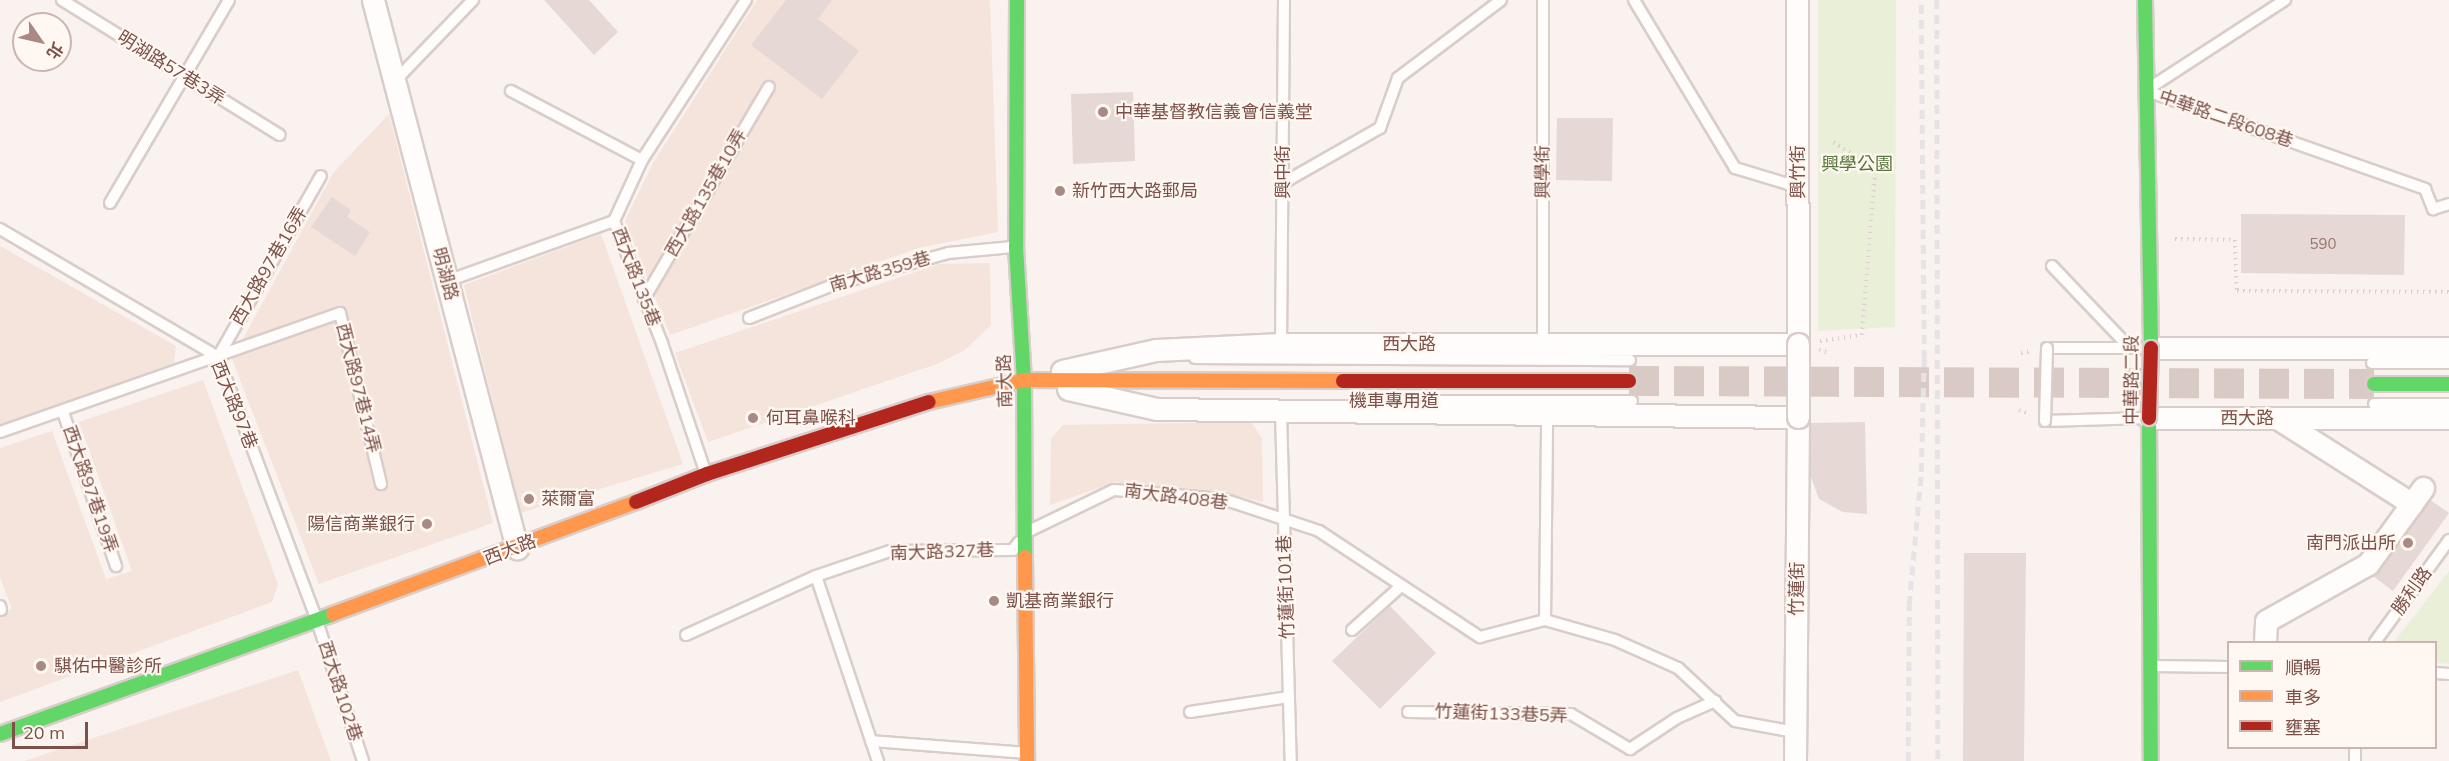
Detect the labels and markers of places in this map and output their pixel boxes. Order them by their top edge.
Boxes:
place label: 中華基督教信義會信義堂 [1115,101,1313,123]
marker: 中華基督教信義會信義堂 [1096,105,1110,119]
place label: 新竹西大路郵局 [1072,180,1198,202]
marker: 新竹西大路郵局 [1053,184,1067,198]
place label: 何耳鼻喉科 [766,407,856,429]
marker: 何耳鼻喉科 [744,409,762,427]
place label: 萊爾富 [541,488,595,510]
marker: 萊爾富 [522,492,536,506]
place label: 陽信商業銀行 [307,513,415,535]
marker: 陽信商業銀行 [420,517,434,531]
place label: 南門派出所 [2306,532,2396,554]
marker: 南門派出所 [2401,536,2415,550]
place label: 凱基商業銀行 [1006,590,1114,612]
marker: 凱基商業銀行 [987,594,1001,608]
place label: 騏佑中醫診所 [54,655,162,677]
marker: 騏佑中醫診所 [32,657,50,675]

